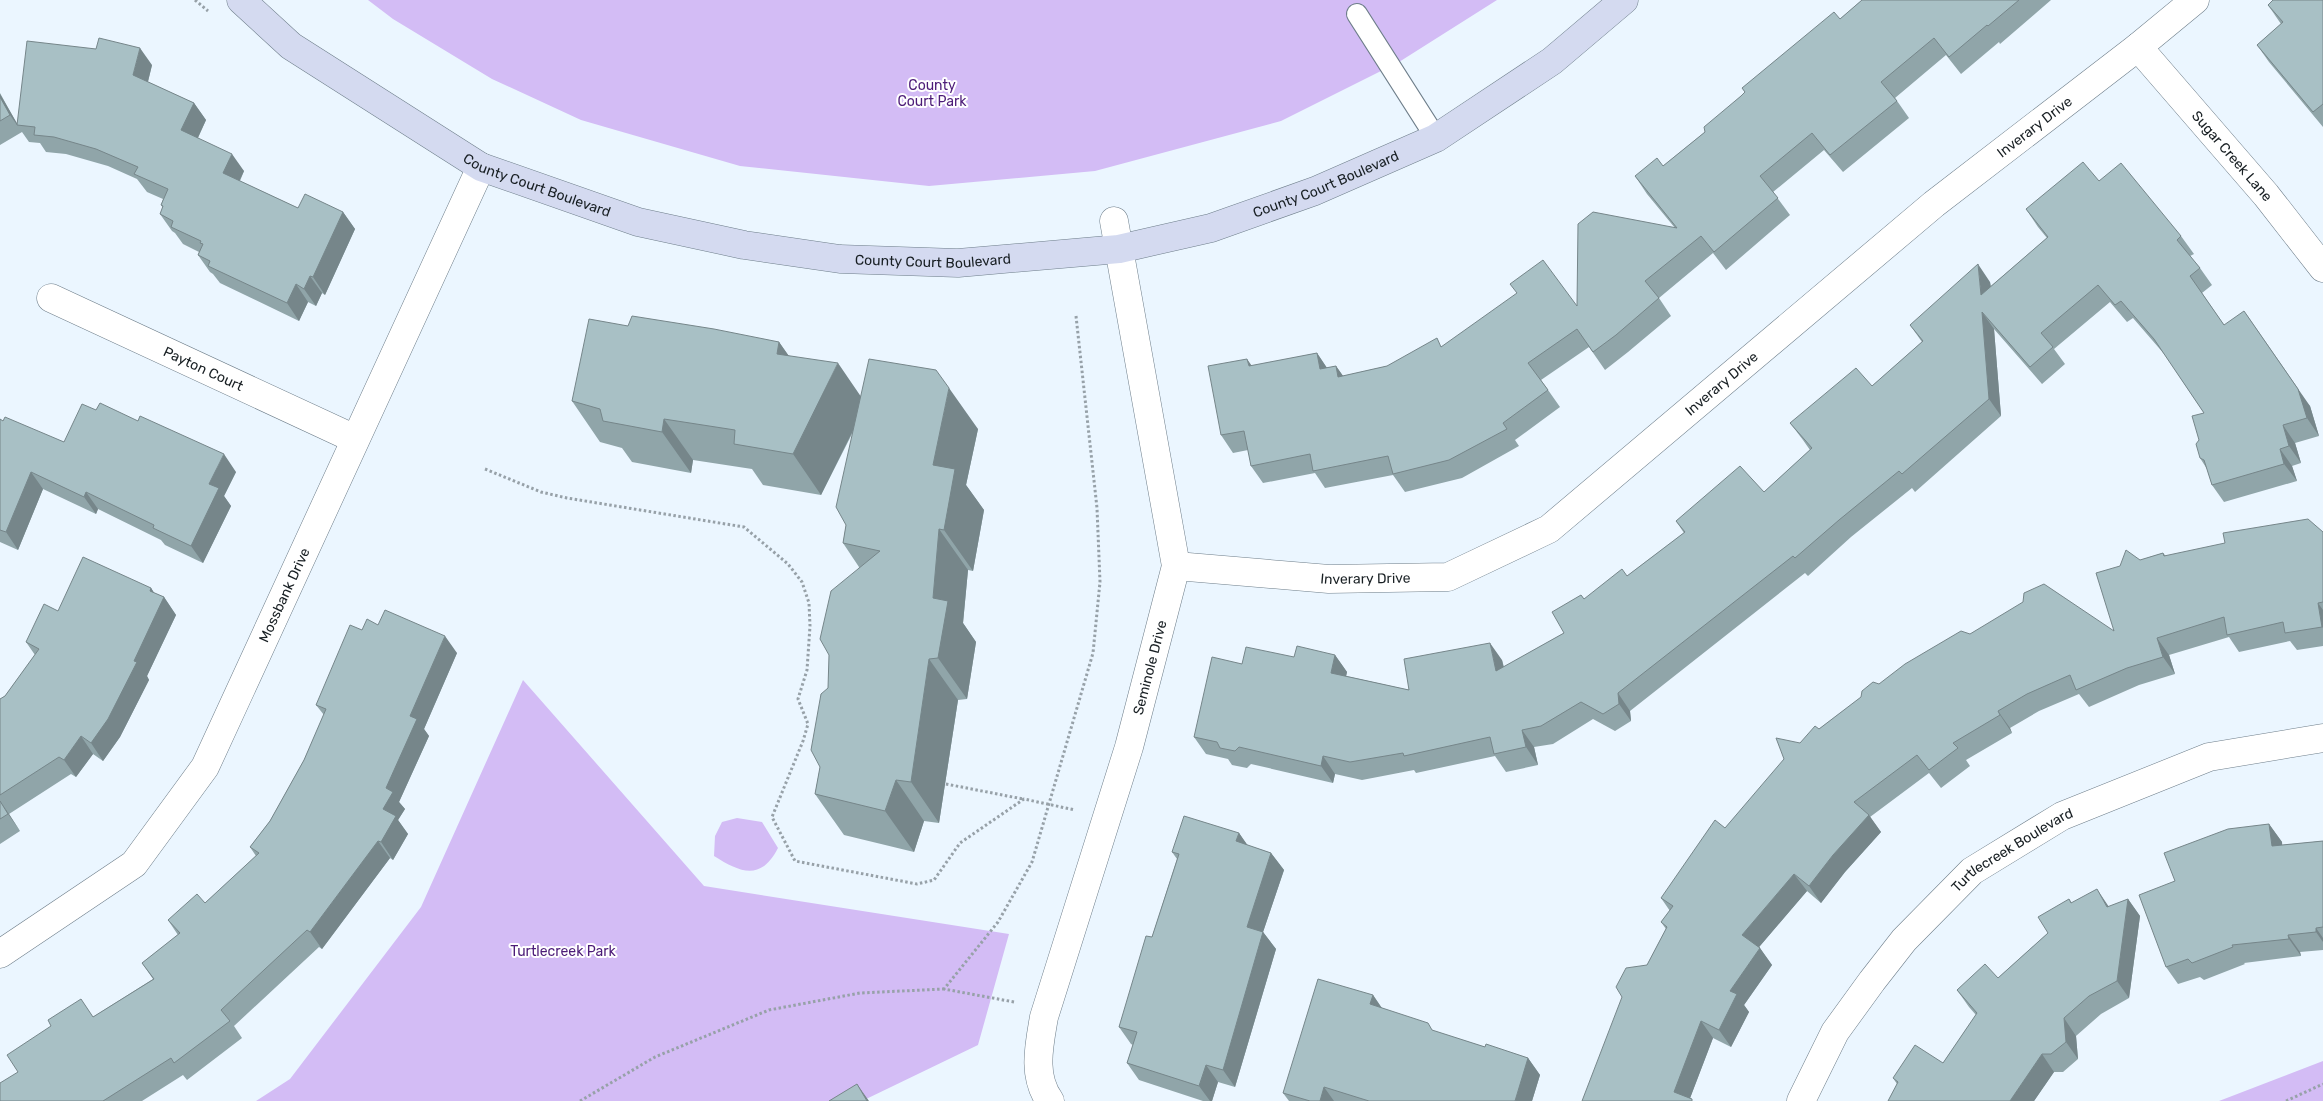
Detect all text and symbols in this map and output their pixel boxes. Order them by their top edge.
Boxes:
park label: County Court Park [897,77,967,110]
street label: Inverary Drive [1994,93,2076,161]
street label: Sugar Creek Lane [2188,107,2276,205]
street label: County Court Boulevard [1251,147,1402,221]
street label: County Court Boulevard [460,150,613,221]
street label: County Court Boulevard [855,250,1012,272]
street label: Payton Court [160,343,246,395]
street label: Inverary Drive [1682,348,1762,419]
street label: Mossbank Drive [256,545,314,645]
street label: Inverary Drive [1320,570,1411,588]
street label: Seminole Drive [1130,618,1171,717]
street label: Turtlecreek Boulevard [1948,805,2075,896]
park label: Turtlecreek Park [510,943,617,960]

